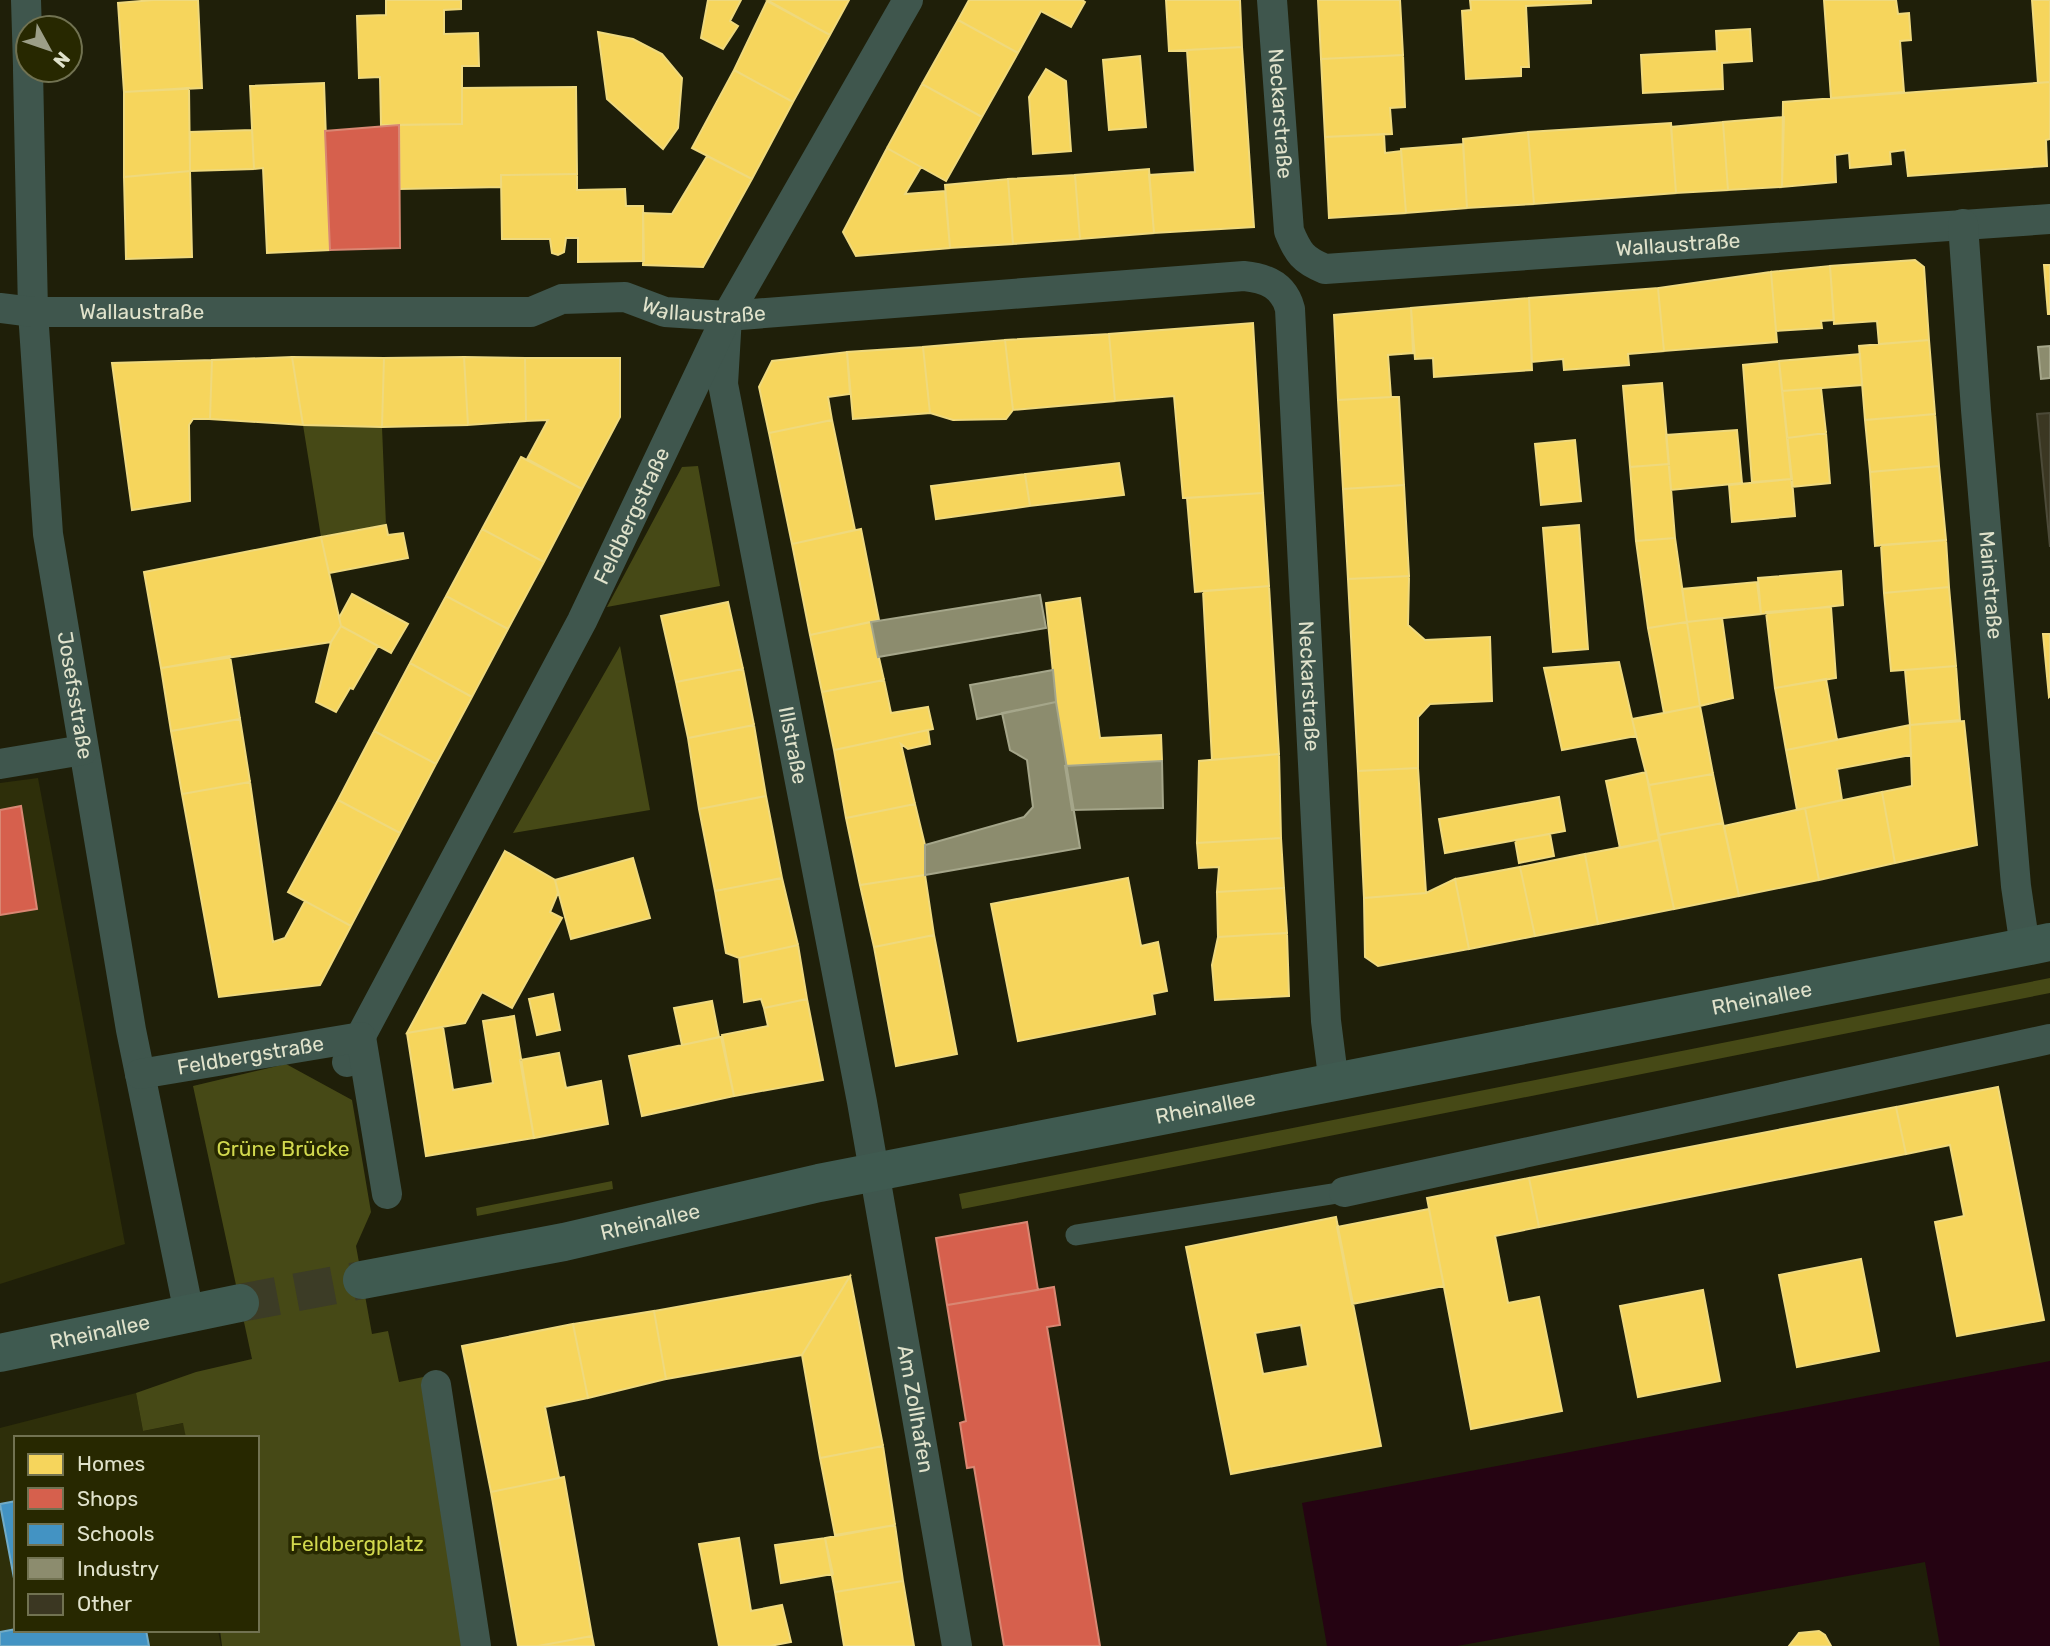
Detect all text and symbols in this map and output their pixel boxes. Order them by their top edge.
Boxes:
north arrow [14,14,84,84]
text: N [48,47,75,72]
street label: Neckarstraße [1264,48,1298,180]
street label: Wallaustraße [1615,227,1741,261]
street label: Wallaustraße [638,291,767,328]
street label: Wallaustraße [79,299,204,324]
street label: Feldbergstraße [588,443,675,588]
street label: Mainstraße [1974,530,2008,640]
street label: Neckarstraße [1294,620,1325,752]
street label: Josefsstraße [52,629,98,761]
street label: Illstraße [774,704,813,786]
street label: Rheinallee [1710,976,1814,1020]
street label: Feldbergstraße [175,1030,326,1080]
street label: Rheinallee [1153,1085,1257,1129]
park label: Grüne Brücke [217,1136,349,1161]
street label: Rheinallee [598,1198,702,1245]
street label: Rheinallee [48,1309,152,1354]
street label: Am Zollhafen [893,1343,940,1475]
legend [14,1436,259,1632]
text: Homes [77,1451,145,1476]
text: Shops [77,1486,138,1511]
text: Schools [77,1521,154,1546]
park label: Feldbergplatz [290,1531,424,1556]
text: Industry [77,1556,159,1581]
text: Other [77,1591,132,1616]

